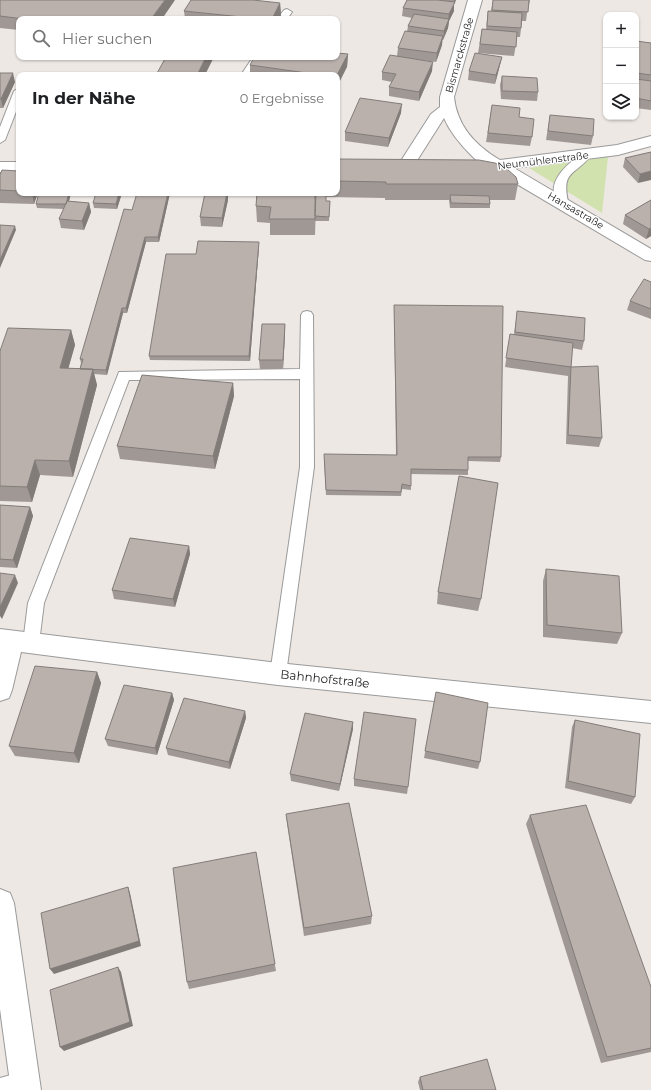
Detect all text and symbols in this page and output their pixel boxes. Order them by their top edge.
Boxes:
map controls [603,12,639,120]
button: + [603,12,639,48]
search box [16,16,340,60]
street label: Bismarckstraße [442,16,476,94]
icon: search [30,27,52,49]
text: Hier suchen [62,29,152,48]
button: − [603,48,639,84]
button: layers [603,84,639,120]
text: In der Nähe [32,88,136,108]
text: 0 Ergebnisse [240,90,324,106]
street label: Neumühlenstraße [497,148,589,173]
street label: Hansastraße [545,189,606,232]
street label: Bahnhofstraße [280,666,370,691]

